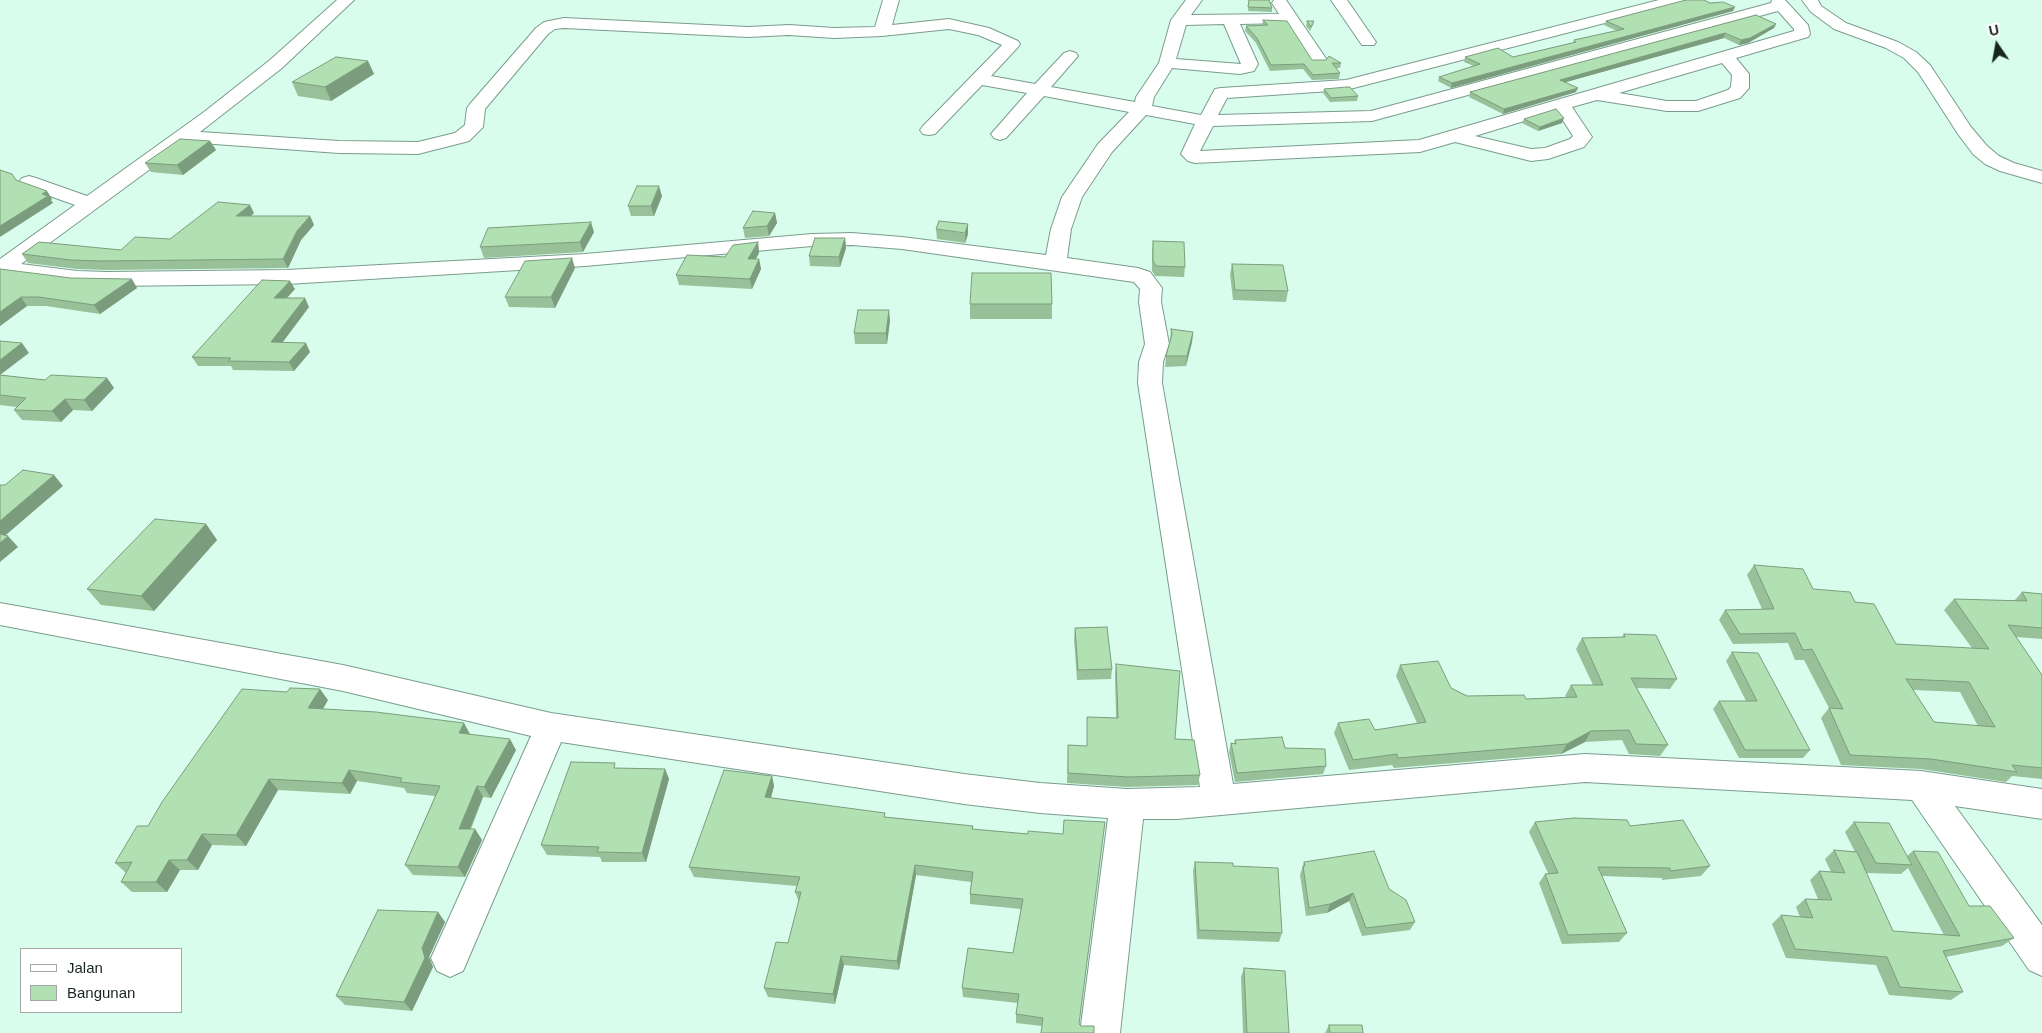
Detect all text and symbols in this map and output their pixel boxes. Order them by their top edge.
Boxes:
north arrow [1972,20,2022,70]
text: U [1987,21,2000,39]
legend [20,948,182,1013]
text: Jalan [67,959,103,976]
text: Bangunan [67,984,135,1001]

